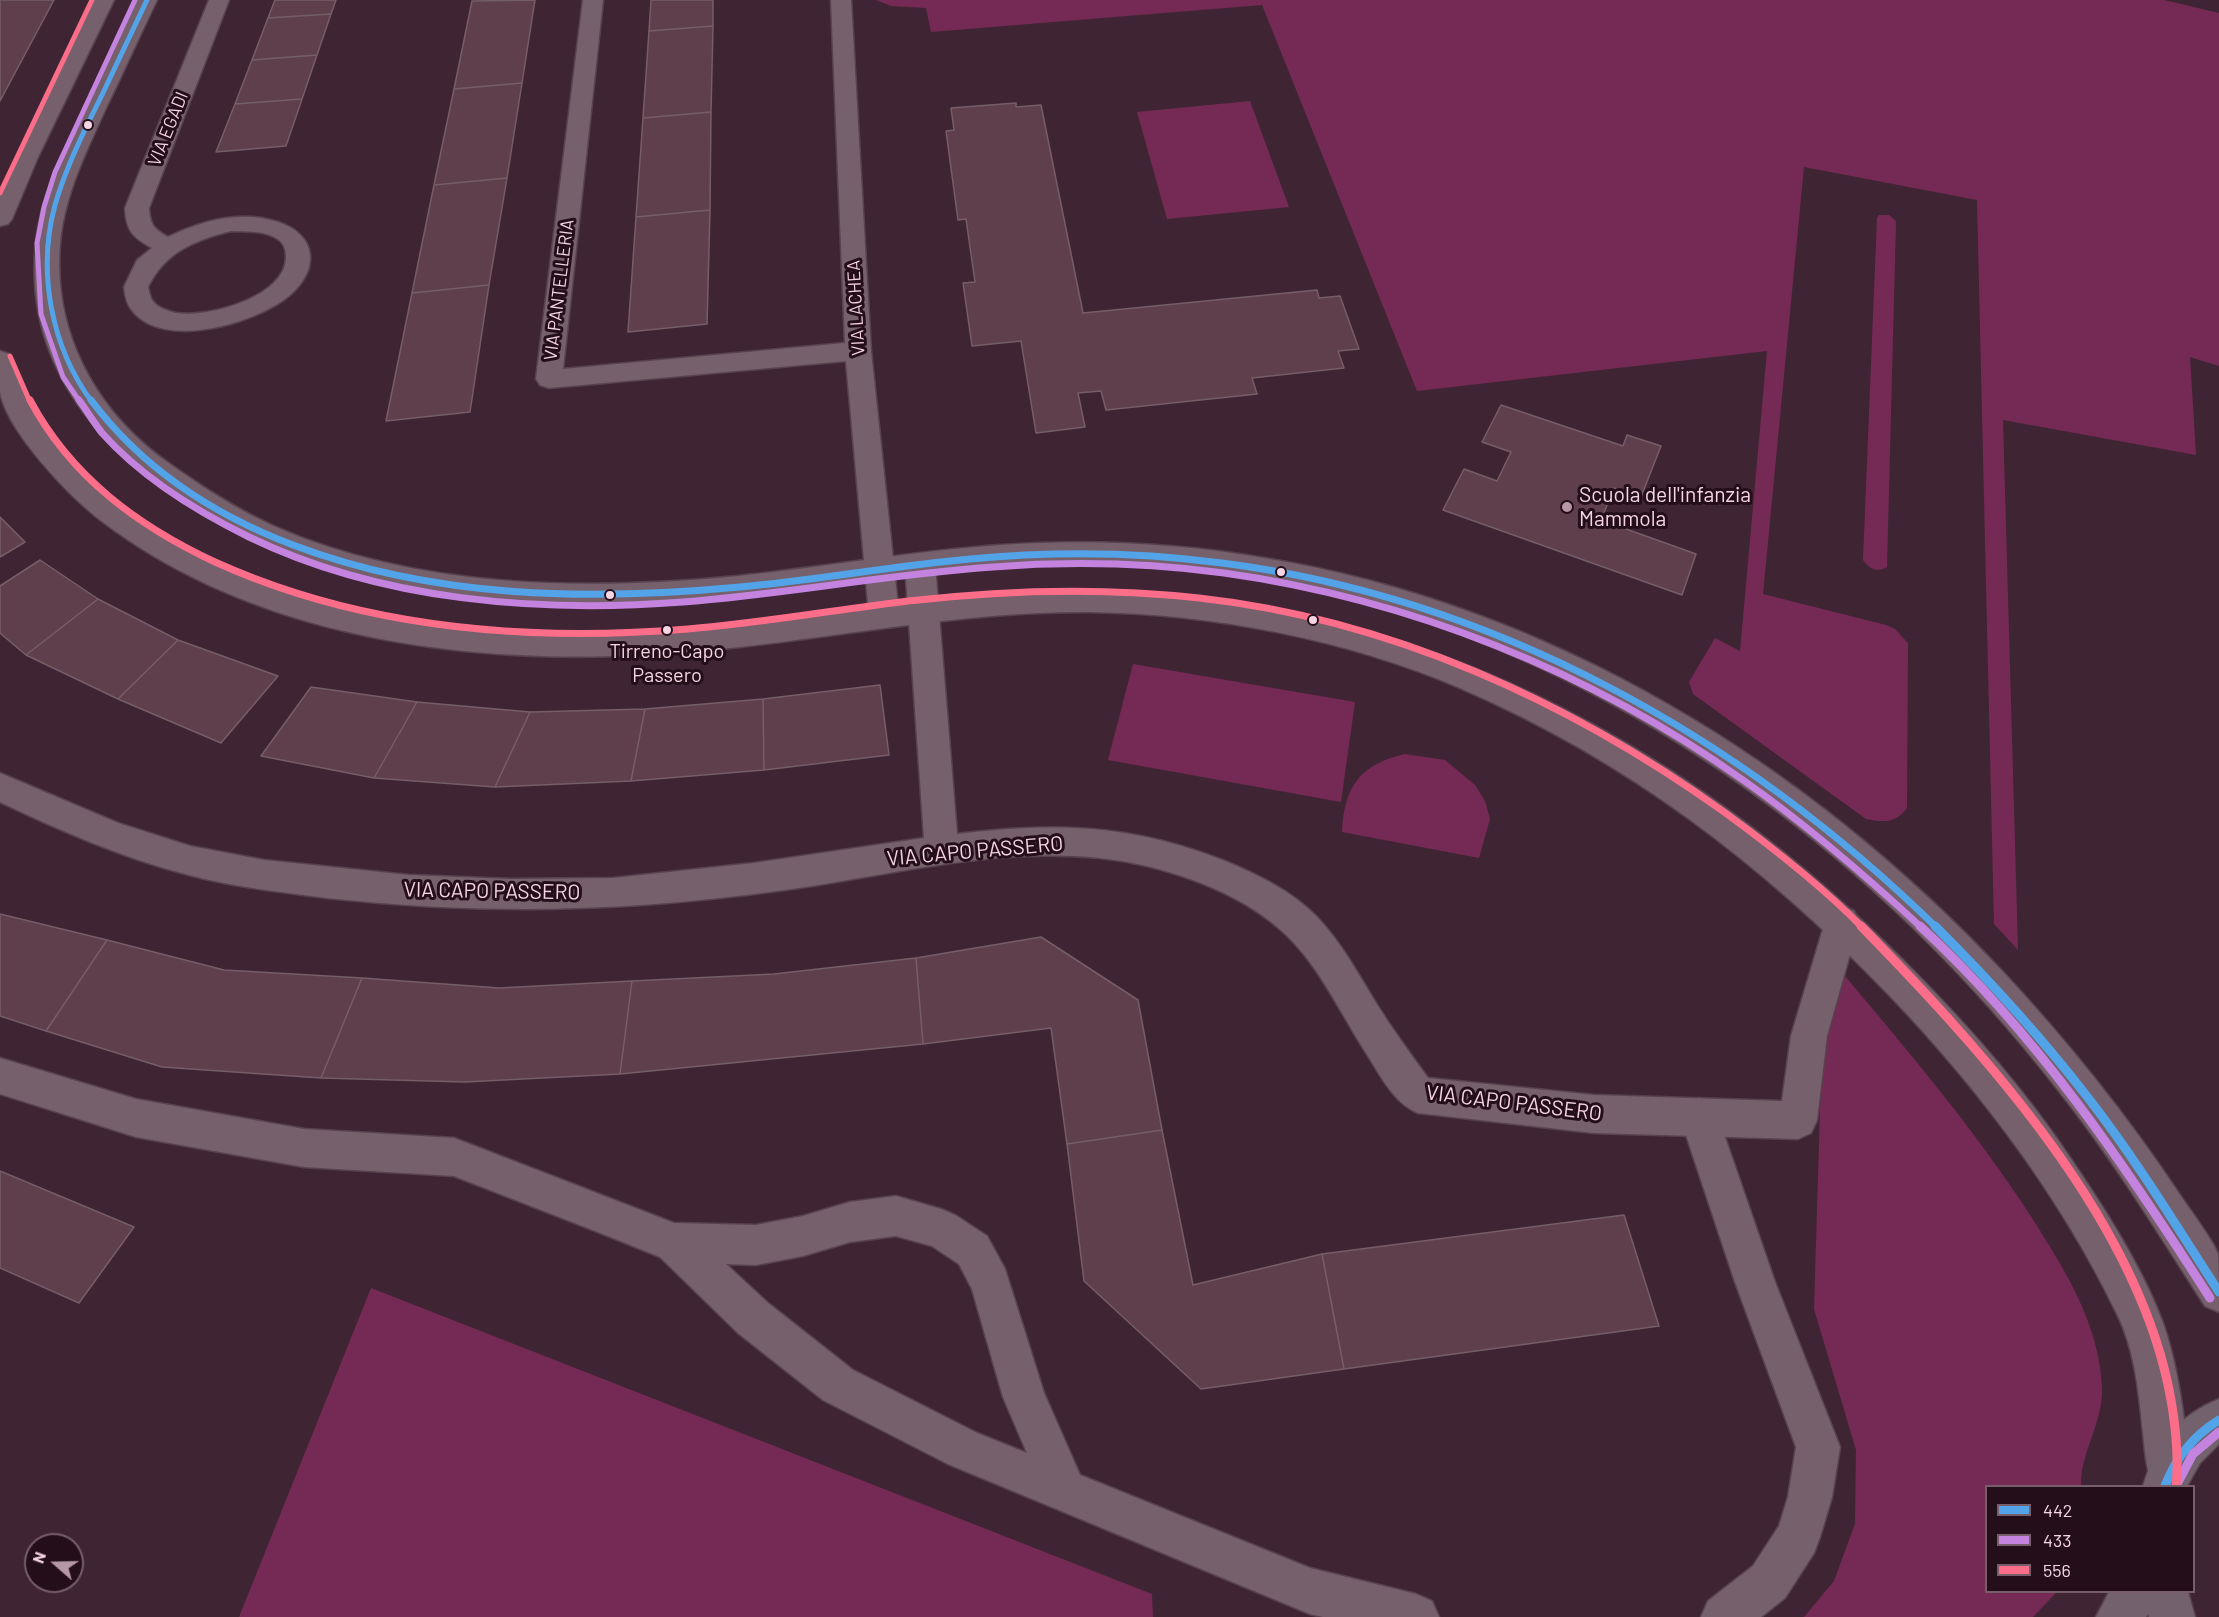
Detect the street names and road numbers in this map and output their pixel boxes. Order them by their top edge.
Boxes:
street label: VIA EGADI [143,89,193,169]
street label: VIA PANTELLERIA [540,218,578,362]
street label: VIA LACHEA [843,260,869,356]
street label: VIA CAPO PASSERO [886,831,1064,871]
street label: VIA CAPO PASSERO [403,877,581,905]
street label: VIA CAPO PASSERO [1425,1080,1603,1126]

